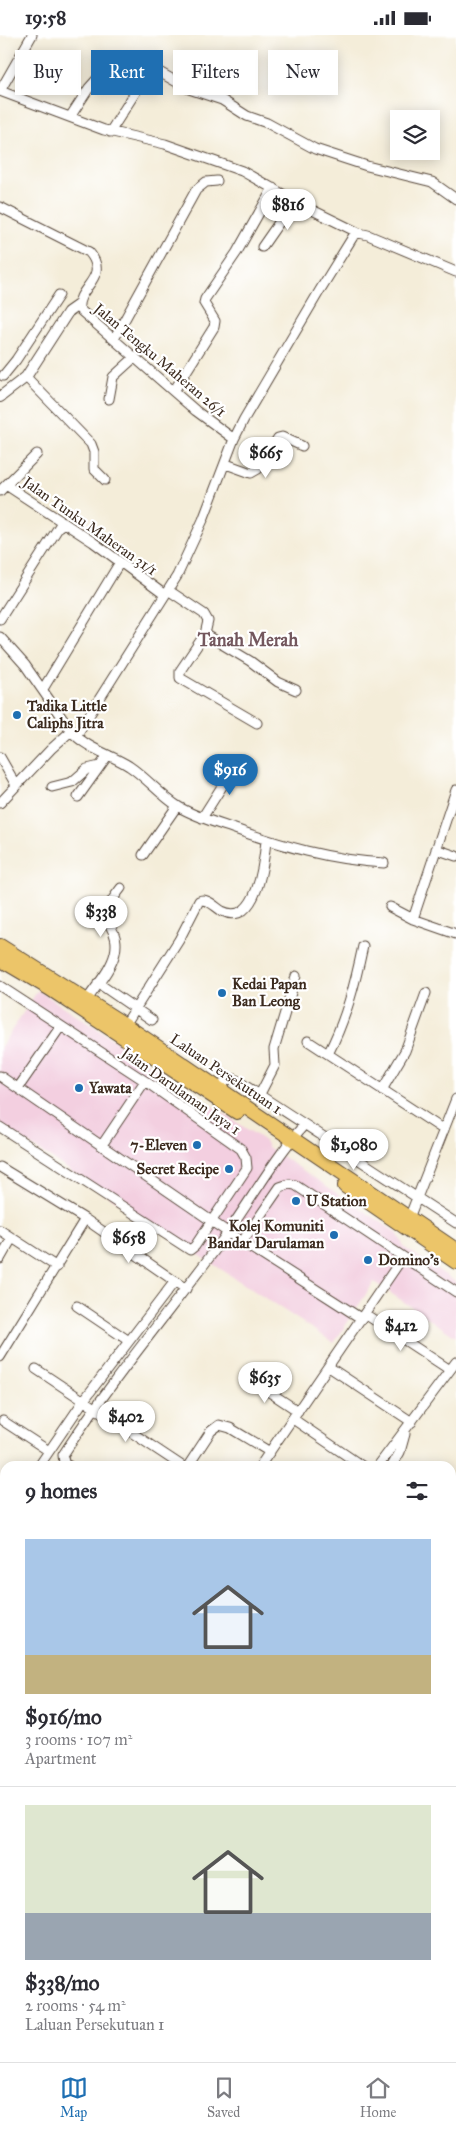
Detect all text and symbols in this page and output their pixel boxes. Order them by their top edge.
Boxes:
text: 19:58 [25,6,66,29]
chip: Buy [15,50,81,95]
chip: Rent [91,50,163,95]
chip: Filters [173,50,258,95]
chip: New [268,50,338,95]
map controls [390,110,440,160]
button: layers [390,110,440,160]
pin: $816 [258,189,318,231]
text: $816 [272,195,304,214]
street label: Jalan Tengku Maheran 26/1 [88,298,230,421]
pin: $665 [236,437,296,479]
text: $665 [249,443,283,462]
street label: Jalan Tunku Maheran 31/1 [17,472,161,580]
district label: Tanah Merah [197,629,299,651]
place label: Tadika Little Caliphs Jitra [26,697,108,733]
marker: Tadika Little Caliphs Jitra [11,709,23,721]
pin: $916 [200,753,260,796]
text: $916 [214,760,246,779]
pin: $338 [71,895,131,938]
text: $338 [86,902,116,921]
place label: Kedai Papan Ban Leong [232,975,307,1011]
marker: Kedai Papan Ban Leong [216,987,228,999]
street label: Laluan Persekutuan 1 [167,1030,285,1118]
street label: Jalan Darulaman Jaya 1 [116,1042,244,1140]
place label: Yawata [88,1079,132,1097]
marker: Yawata [73,1082,85,1094]
pin: $1,080 [313,1129,395,1171]
text: $1,080 [330,1135,378,1154]
place label: 7-Eleven [131,1136,188,1154]
marker: 7-Eleven [191,1139,203,1151]
place label: Secret Recipe [137,1160,220,1179]
marker: Secret Recipe [223,1163,235,1175]
place label: U Station [306,1192,367,1210]
marker: U Station [290,1195,302,1207]
place label: Kolej Komuniti Bandar Darulaman [208,1217,325,1252]
pin: $658 [99,1221,159,1264]
text: $658 [112,1228,146,1247]
marker: Kolej Komuniti Bandar Darulaman [328,1229,340,1241]
place label: Domino's [378,1251,440,1269]
marker: Domino's [362,1254,374,1266]
pin: $412 [371,1309,431,1352]
text: $412 [385,1316,417,1335]
pin: $635 [235,1361,295,1404]
text: $635 [249,1368,281,1387]
pin: $402 [96,1401,156,1443]
text: $402 [108,1407,144,1426]
icon: filters [403,1477,431,1505]
text: 9 homes [25,1478,97,1504]
icon: home [183,1572,273,1662]
text: $916/mo [25,1704,102,1730]
text: 3 rooms · 107 m² [25,1730,132,1749]
text: Apartment [25,1749,97,1768]
icon: home [183,1837,273,1927]
text: $338/mo [25,1970,100,1996]
text: 2 rooms · 54 m² [25,1996,126,2015]
text: Laluan Persekutuan 1 [25,2015,164,2034]
tab: Map [60,2074,88,2121]
tab: Saved [207,2074,240,2121]
tab: Home [360,2074,396,2121]

